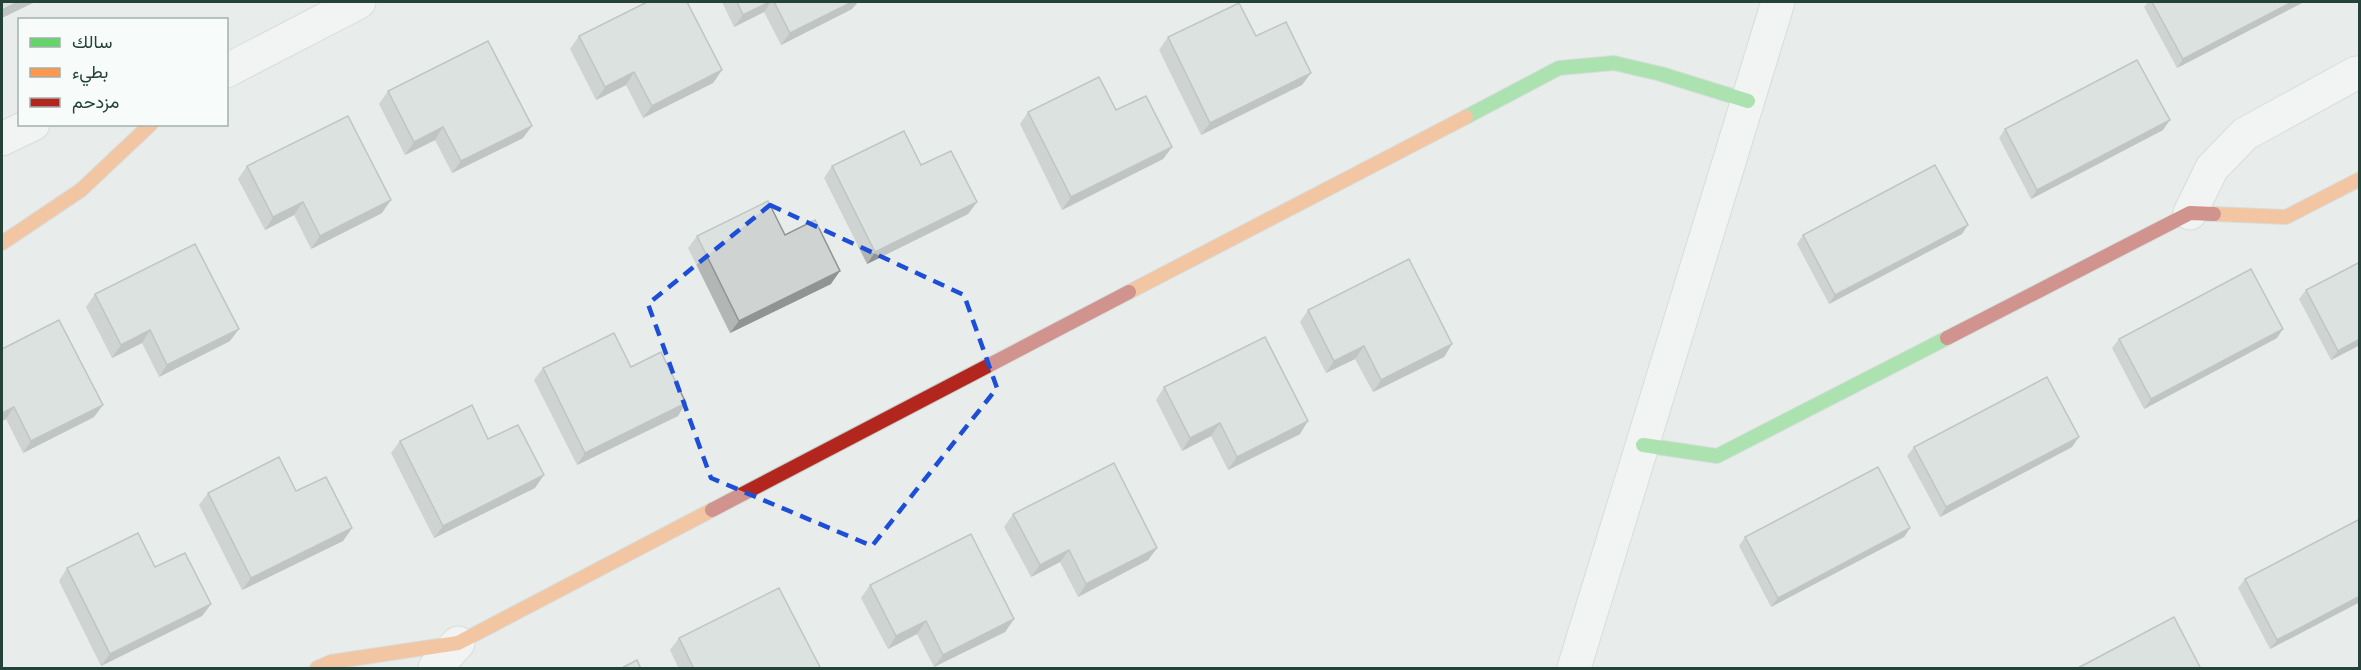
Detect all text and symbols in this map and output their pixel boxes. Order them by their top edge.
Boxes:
legend [18,18,228,126]
text: سالك [72,32,112,53]
text: بطيء [72,62,108,87]
text: مزدحم [72,92,119,114]

